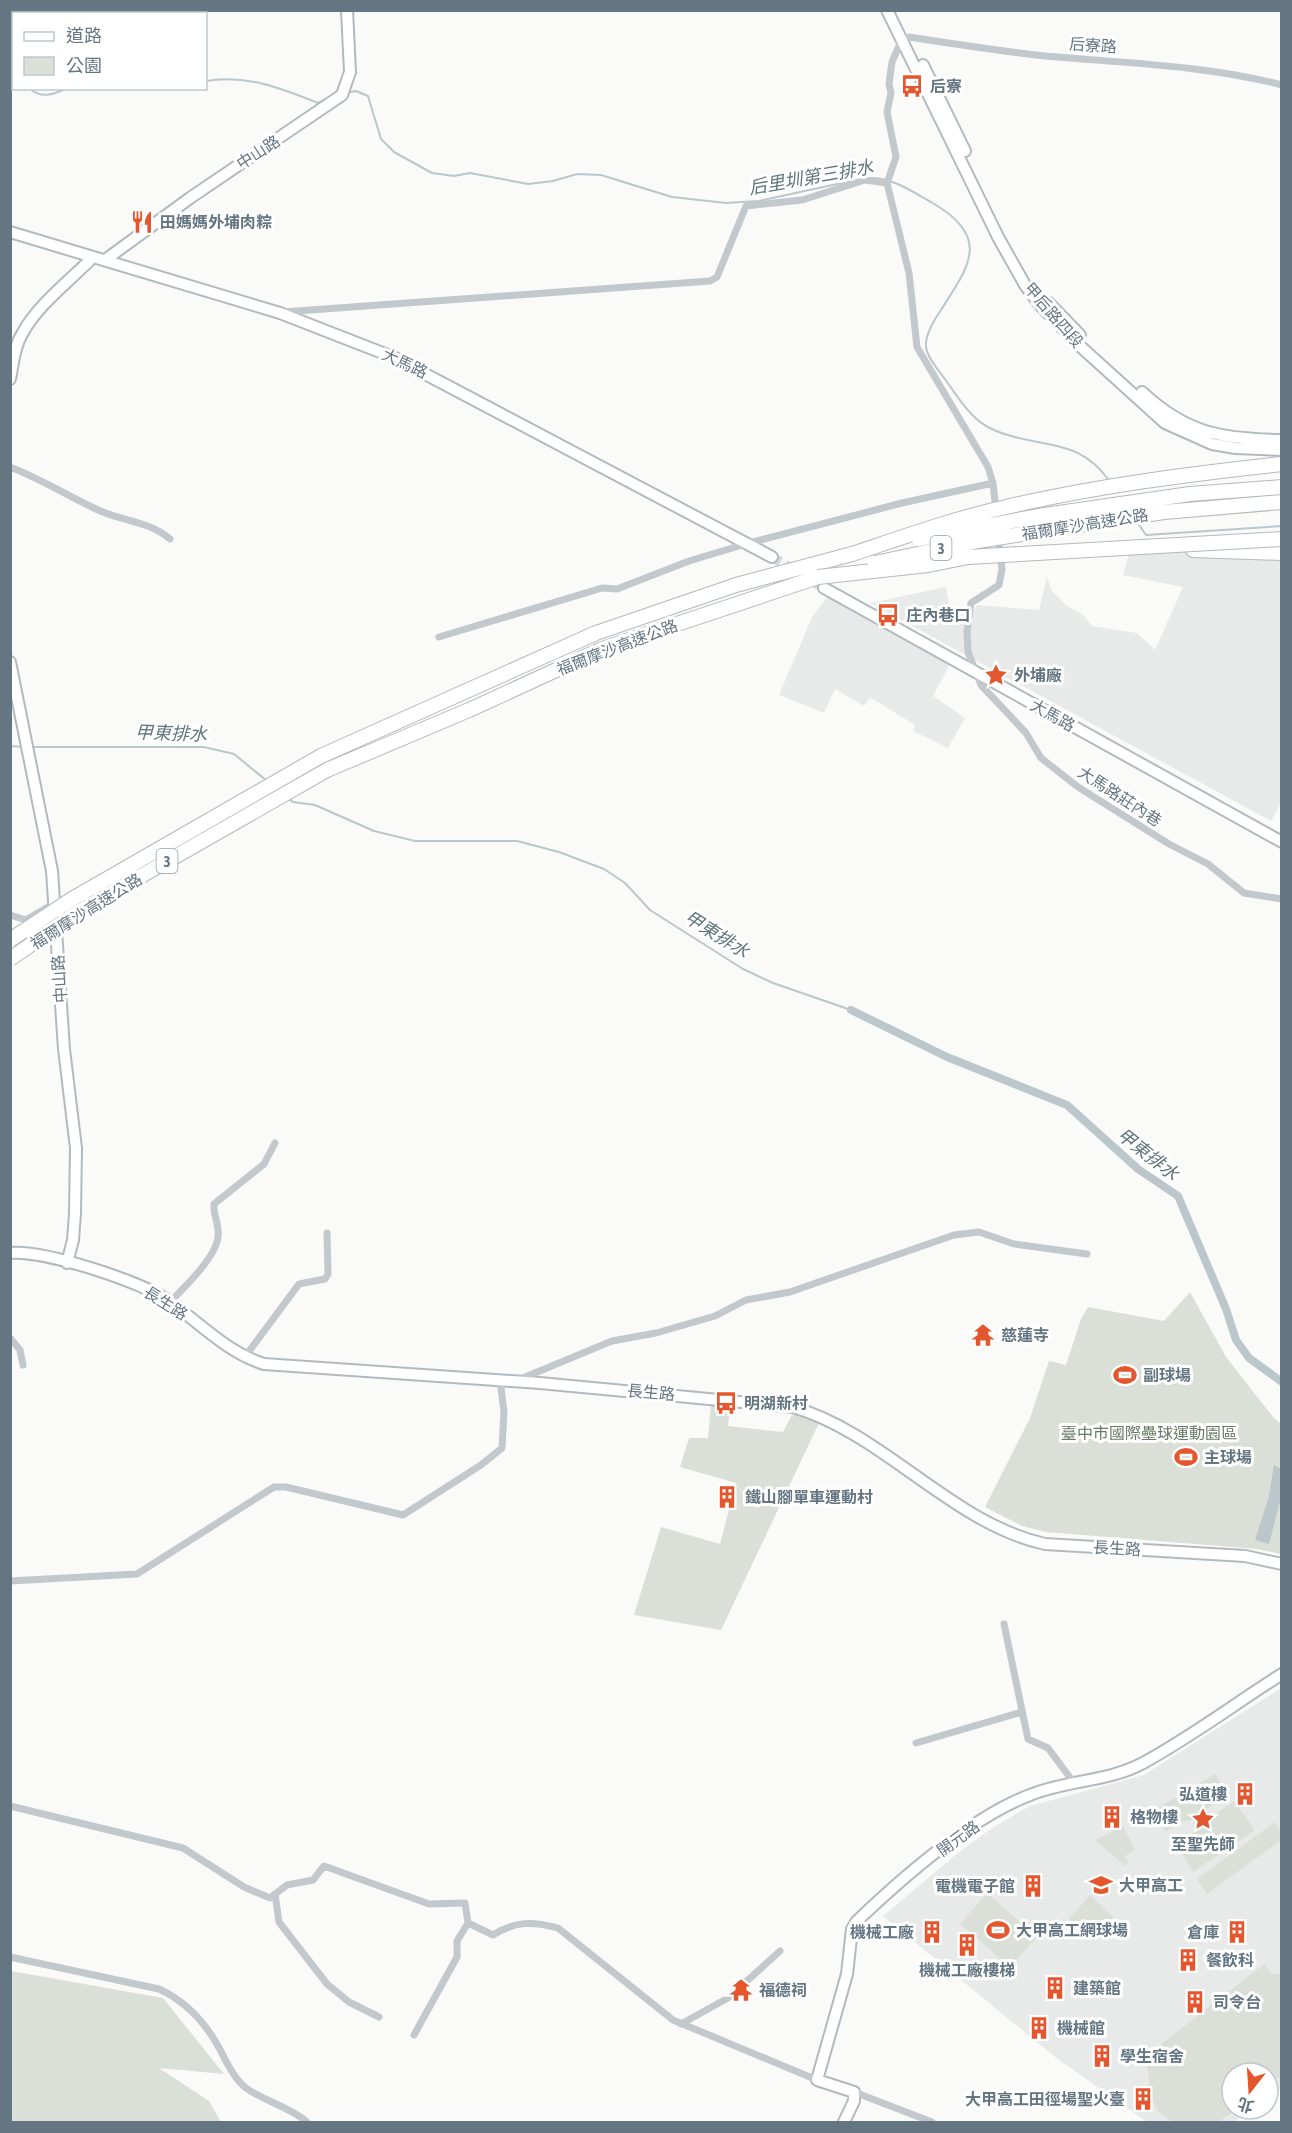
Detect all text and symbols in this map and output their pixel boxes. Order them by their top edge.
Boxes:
legend [12,12,207,90]
text: 道路 [66,25,102,46]
street label: 后寮路 [1068,34,1118,56]
text: 公園 [66,55,102,76]
bus stop icon: 后寮 [899,73,925,99]
place label: 后寮 [930,77,962,95]
street label: 中山路 [233,131,283,173]
water label: 后里圳第三排水 [747,156,876,198]
restaurant icon: 田媽媽外埔肉粽 [129,209,155,235]
place label: 田媽媽外埔肉粽 [160,213,272,231]
street label: 甲后路四段 [1021,279,1087,351]
street label: 大馬路 [379,345,431,381]
street label: 福爾摩沙高速公路 [1020,505,1150,543]
road number: 3 [930,536,952,560]
bus stop icon: 庄內巷口 [875,602,901,628]
place label: 庄內巷口 [906,606,970,624]
street label: 福爾摩沙高速公路 [554,616,680,678]
place icon: 外埔廠 [983,662,1009,688]
place label: 外埔廠 [1014,666,1062,684]
street label: 大馬路 [1028,695,1078,735]
water label: 甲東排水 [135,721,208,745]
street label: 大馬路莊內巷 [1075,762,1165,830]
road number: 3 [156,849,178,873]
street label: 福爾摩沙高速公路 [27,869,145,953]
water label: 甲東排水 [681,906,754,963]
street label: 中山路 [48,954,70,1004]
water label: 甲東排水 [1113,1124,1184,1185]
street label: 長生路 [141,1283,191,1323]
temple icon: 慈蓮寺 [970,1322,996,1348]
place label: 慈蓮寺 [1001,1326,1049,1344]
sports icon: 副球場 [1112,1362,1138,1388]
place label: 副球場 [1143,1366,1191,1384]
street label: 長生路 [626,1381,676,1403]
bus stop icon: 明湖新村 [713,1390,739,1416]
place label: 明湖新村 [744,1394,808,1412]
park label: 臺中市國際壘球運動園區 [1061,1424,1237,1442]
sports icon: 主球場 [1173,1444,1199,1470]
place label: 主球場 [1204,1448,1252,1466]
building icon: 鐵山腳單車運動村 [714,1484,740,1510]
place label: 鐵山腳單車運動村 [745,1488,873,1506]
street label: 長生路 [1093,1538,1141,1558]
building icon: 弘道樓 [1232,1781,1258,1807]
place label: 弘道樓 [1179,1785,1227,1803]
building icon: 格物樓 [1099,1804,1125,1830]
place icon: 至聖先師 [1190,1806,1216,1832]
place label: 格物樓 [1130,1808,1178,1826]
street label: 開元路 [933,1817,983,1859]
place label: 至聖先師 [1171,1835,1235,1853]
school or university icon: 大甲高工 [1088,1872,1114,1898]
building icon: 電機電子館 [1020,1873,1046,1899]
place label: 大甲高工 [1119,1876,1183,1894]
place label: 電機電子館 [935,1877,1015,1895]
sports icon: 大甲高工網球場 [985,1917,1011,1943]
building icon: 機械工廠 [919,1919,945,1945]
building icon: 倉庫 [1224,1919,1250,1945]
place label: 大甲高工網球場 [1016,1921,1128,1939]
place label: 機械工廠 [850,1923,914,1941]
place label: 倉庫 [1187,1923,1219,1941]
building icon: 機械工廠樓梯 [954,1932,980,1958]
building icon: 餐飲科 [1175,1947,1201,1973]
place label: 餐飲科 [1206,1951,1254,1969]
place label: 機械工廠樓梯 [919,1961,1015,1979]
building icon: 建築館 [1042,1975,1068,2001]
temple icon: 福德祠 [728,1977,754,2003]
place label: 建築館 [1073,1979,1121,1997]
place label: 福德祠 [759,1981,807,1999]
building icon: 司令台 [1182,1989,1208,2015]
place label: 司令台 [1213,1993,1261,2011]
building icon: 機械館 [1026,2015,1052,2041]
place label: 機械館 [1057,2019,1105,2037]
building icon: 學生宿舍 [1089,2043,1115,2069]
place label: 學生宿舍 [1120,2047,1184,2065]
north arrow [1220,2061,1280,2121]
building icon: 大甲高工田徑場聖火臺 [1130,2086,1156,2112]
place label: 大甲高工田徑場聖火臺 [965,2090,1125,2108]
text: 北 [1235,2094,1256,2116]

